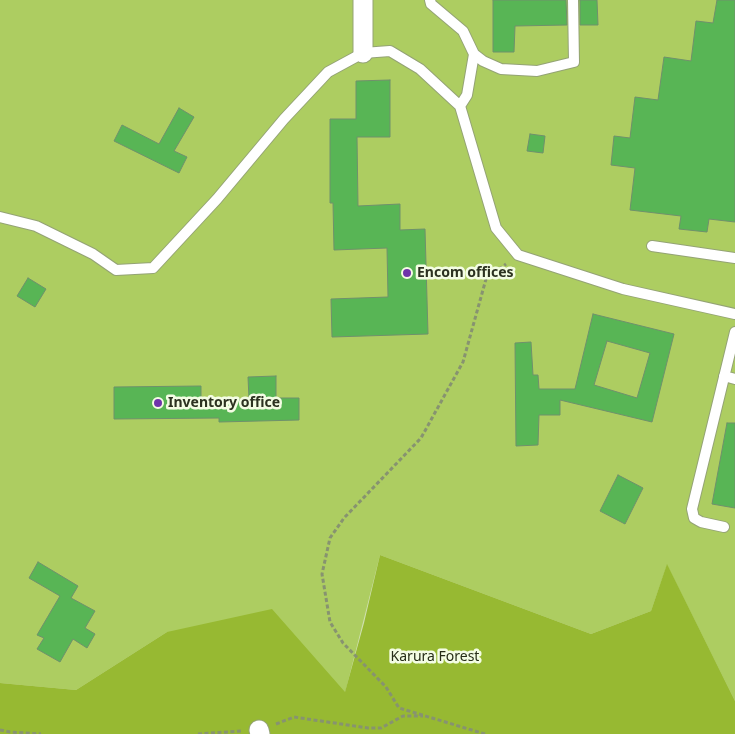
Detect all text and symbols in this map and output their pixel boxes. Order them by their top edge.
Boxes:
place label: Encom offices [417,265,514,281]
marker: Encom offices [401,267,413,279]
place label: Inventory office [168,395,280,411]
marker: Inventory office [152,397,164,409]
park label: Karura Forest [391,649,479,665]

